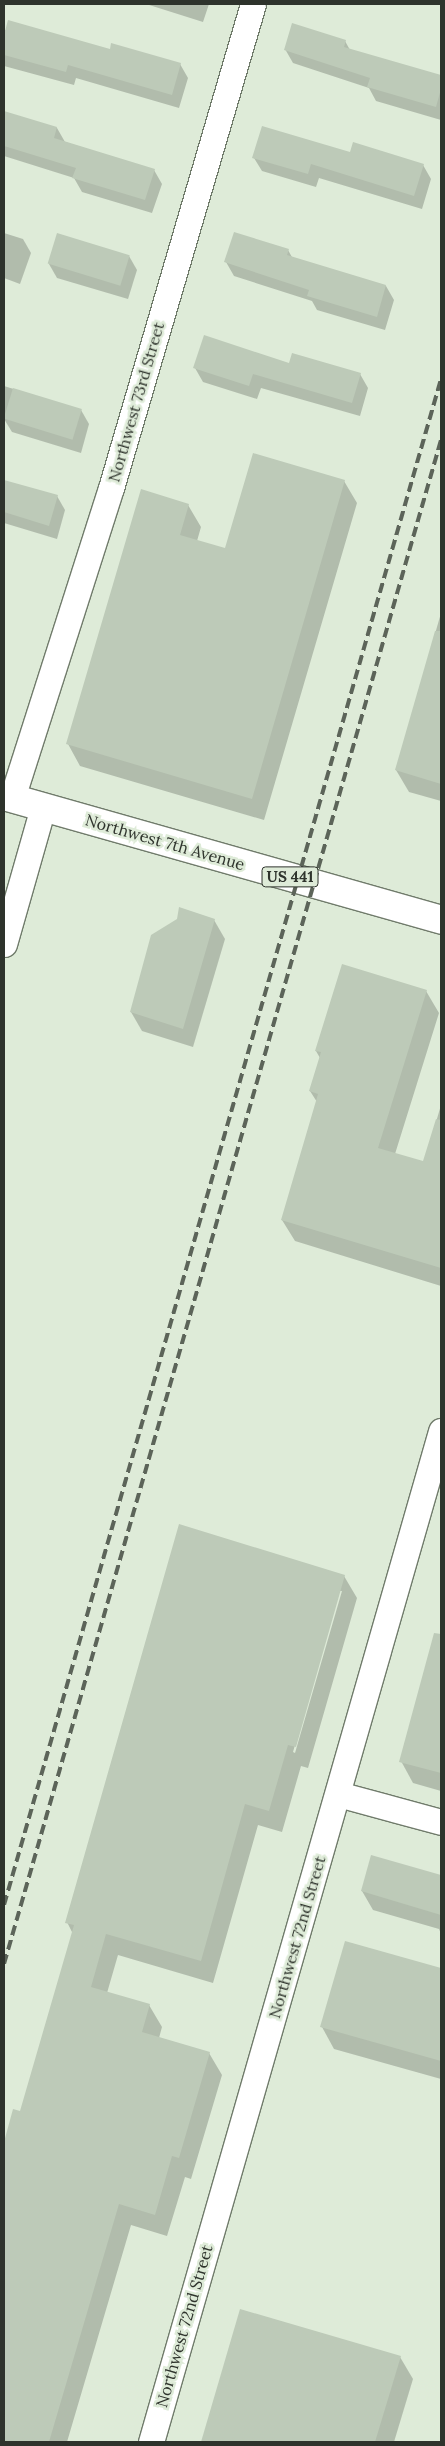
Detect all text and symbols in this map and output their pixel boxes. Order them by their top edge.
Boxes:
street label: Northwest 73rd Street [104,320,168,484]
street label: Northwest 7th Avenue [83,810,247,874]
road number: US 441 [261,864,319,890]
street label: Northwest 72nd Street [265,1854,329,2020]
street label: Northwest 72nd Street [152,2243,216,2409]

